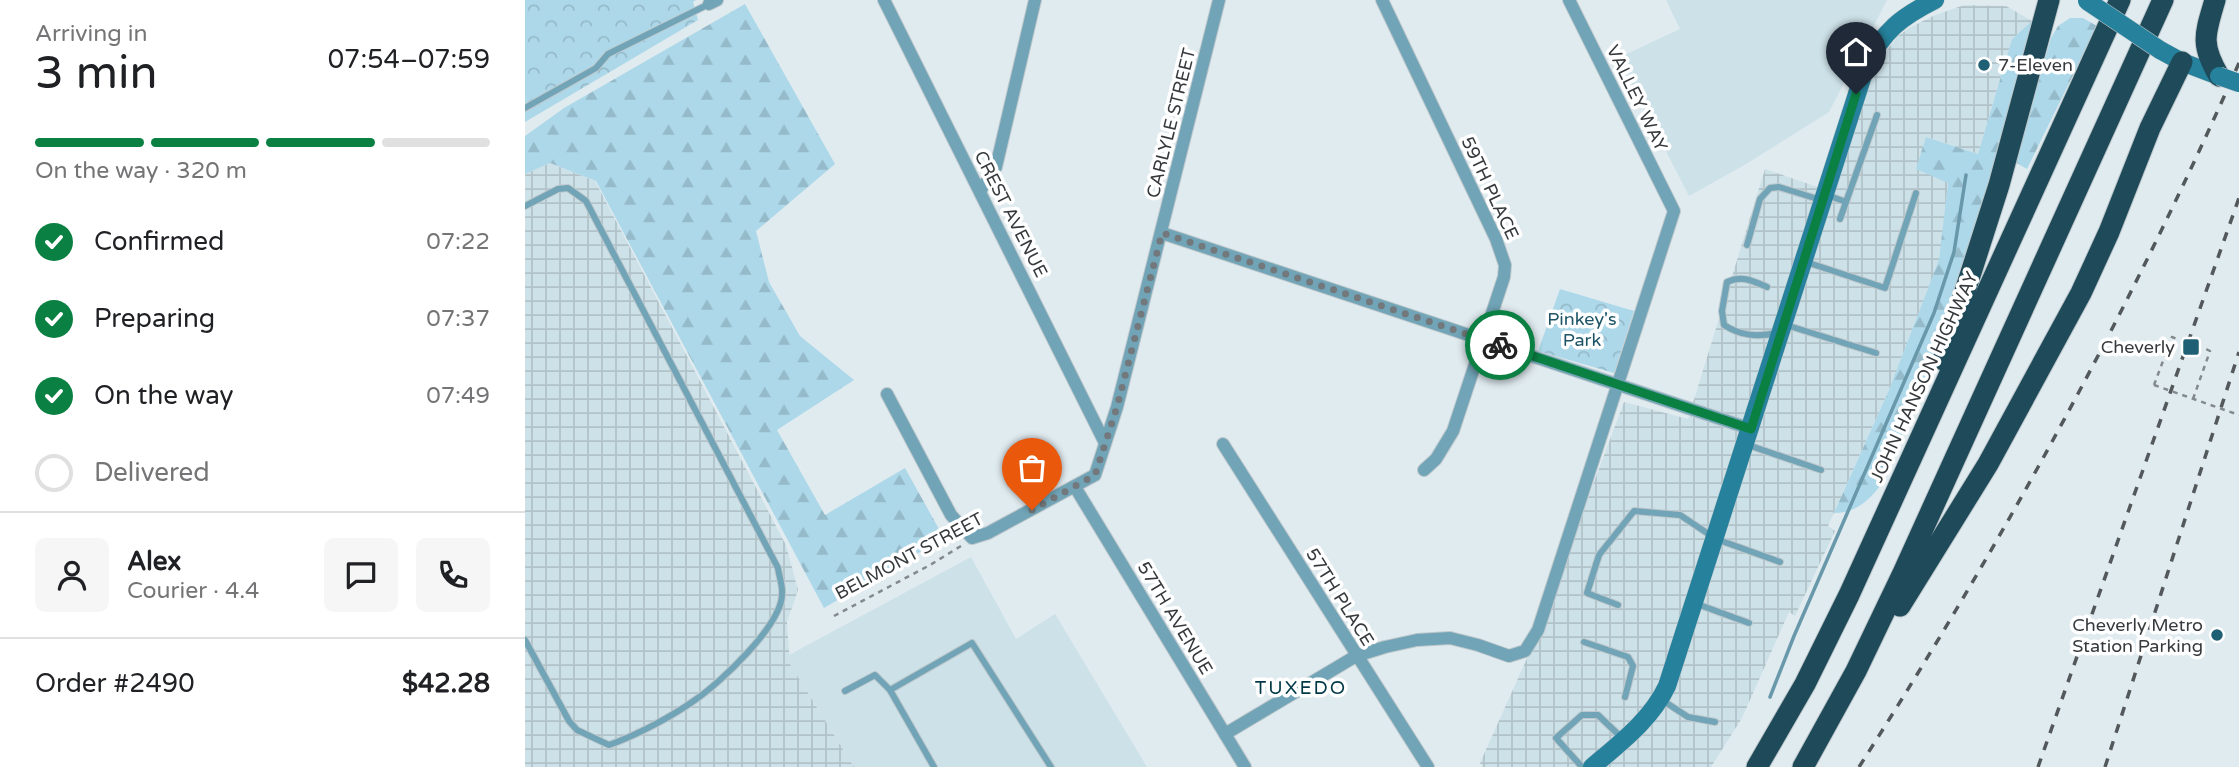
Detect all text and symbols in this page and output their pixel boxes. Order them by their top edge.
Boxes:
text: Arriving in [35,20,148,48]
pin [1826,22,1886,94]
icon: home [1837,33,1875,71]
street label: VALLEY WAY [1602,41,1672,155]
text: 07:54–07:59 [328,44,490,75]
text: 3 min [35,46,158,101]
street label: CARLYLE STREET [1142,46,1200,200]
place label: 7-Eleven [1998,54,2073,76]
marker: 7-Eleven [1976,57,1992,73]
street label: 59TH PLACE [1457,133,1523,243]
street label: CREST AVENUE [970,147,1052,281]
text: On the way · 320 m [35,157,247,185]
icon: check [35,223,73,261]
text: Confirmed [94,226,224,257]
text: 07:22 [426,228,490,256]
street label: JOHN HANSON HIGHWAY [1865,268,1983,486]
icon: check [35,300,73,338]
text: Preparing [94,303,215,334]
text: 07:37 [426,305,490,333]
park label: Pinkey's Park [1547,308,1617,351]
courier [1465,310,1535,380]
icon: bike [1481,326,1519,364]
place label: Cheverly [2101,336,2175,358]
marker: Cheverly [2181,337,2201,357]
icon: check [35,377,73,415]
text: On the way [94,380,234,411]
text: 07:49 [426,382,490,410]
pin [1002,438,1062,510]
icon: bag [1013,449,1051,487]
text: Delivered [94,457,210,488]
street label: BELMONT STREET [831,508,987,604]
button: person [35,538,109,612]
button: chat [324,538,398,612]
button: phone [416,538,490,612]
street label: 57TH PLACE [1301,544,1379,650]
text: Alex [127,546,181,577]
street label: 57TH AVENUE [1133,557,1217,679]
text: Courier · 4.4 [127,577,259,605]
place label: Cheverly Metro Station Parking [2072,614,2203,657]
marker: Cheverly Metro Station Parking [2209,627,2225,643]
text: Order #2490 [35,668,195,699]
text: $42.28 [402,668,490,699]
district label: TUXEDO [1255,677,1347,699]

